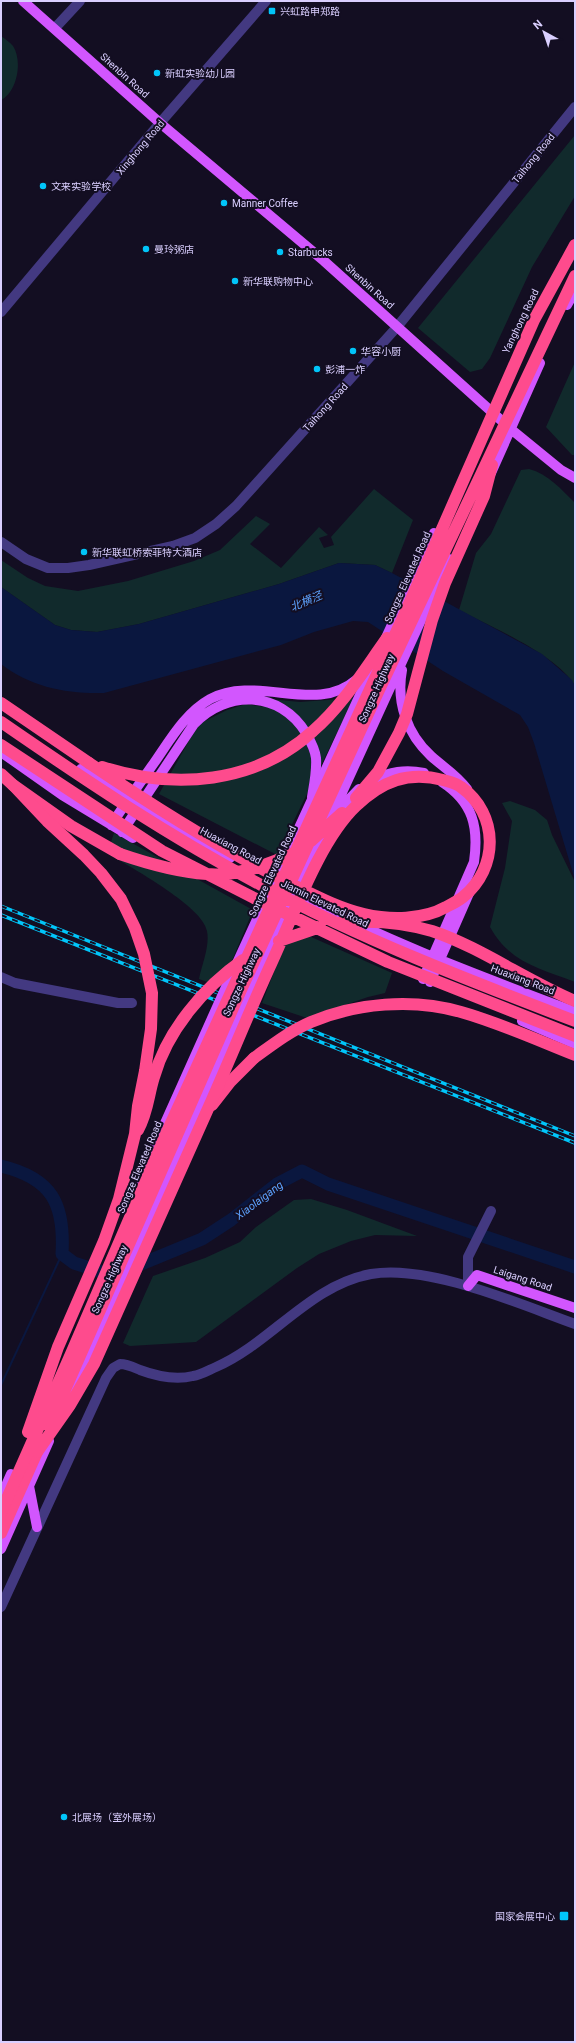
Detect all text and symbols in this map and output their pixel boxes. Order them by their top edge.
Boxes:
marker: 兴虹路申郑路 [267,6,277,16]
place label: 兴虹路申郑路 [280,6,340,17]
north arrow [524,12,564,52]
text: N [531,17,545,32]
street label: Shenbin Road [98,51,151,100]
marker: 新虹实验幼儿园 [152,68,162,78]
place label: 新虹实验幼儿园 [165,68,235,79]
street label: Xinghong Road [114,118,166,177]
street label: Taihong Road [510,131,557,186]
marker: 文来实验学校 [38,181,48,191]
place label: 文来实验学校 [51,181,111,192]
marker: Manner Coffee [219,198,229,208]
place label: Manner Coffee [232,198,298,209]
marker: 曼玲粥店 [141,244,151,254]
place label: 曼玲粥店 [154,244,194,255]
marker: Starbucks [275,247,285,257]
place label: Starbucks [288,247,333,258]
street label: Shenbin Road [343,262,396,311]
marker: 新华联购物中心 [230,276,240,286]
place label: 新华联购物中心 [243,276,313,287]
street label: Yanghong Road [500,287,541,355]
marker: 华容小厨 [348,346,358,356]
place label: 华容小厨 [361,346,401,357]
marker: 彭浦一炸 [312,364,322,374]
place label: 彭浦一炸 [325,364,365,375]
street label: Taihong Road [301,381,350,434]
street label: Songze Elevated Road [382,530,433,625]
marker: 新华联虹桥索菲特大酒店 [79,547,89,557]
place label: 新华联虹桥索菲特大酒店 [92,547,202,558]
water label: 北横泾 [288,589,325,614]
street label: Songze Highway [356,652,397,724]
street label: Songze Elevated Road [247,824,298,918]
street label: Huaxiang Road [198,825,263,866]
street label: Jiamin Elevated Road [279,878,370,929]
street label: Songze Highway [221,946,262,1018]
street label: Huaxiang Road [489,962,556,997]
street label: Songze Elevated Road [115,1120,164,1215]
water label: Xiaolaigang [232,1178,286,1223]
street label: Songze Highway [89,1243,130,1315]
street label: Laigang Road [492,1264,553,1293]
marker: 北展场（室外展场） [59,1812,69,1822]
place label: 北展场（室外展场） [72,1812,162,1823]
marker: 国家会展中心 [558,1910,570,1922]
place label: 国家会展中心 [495,1911,555,1922]

